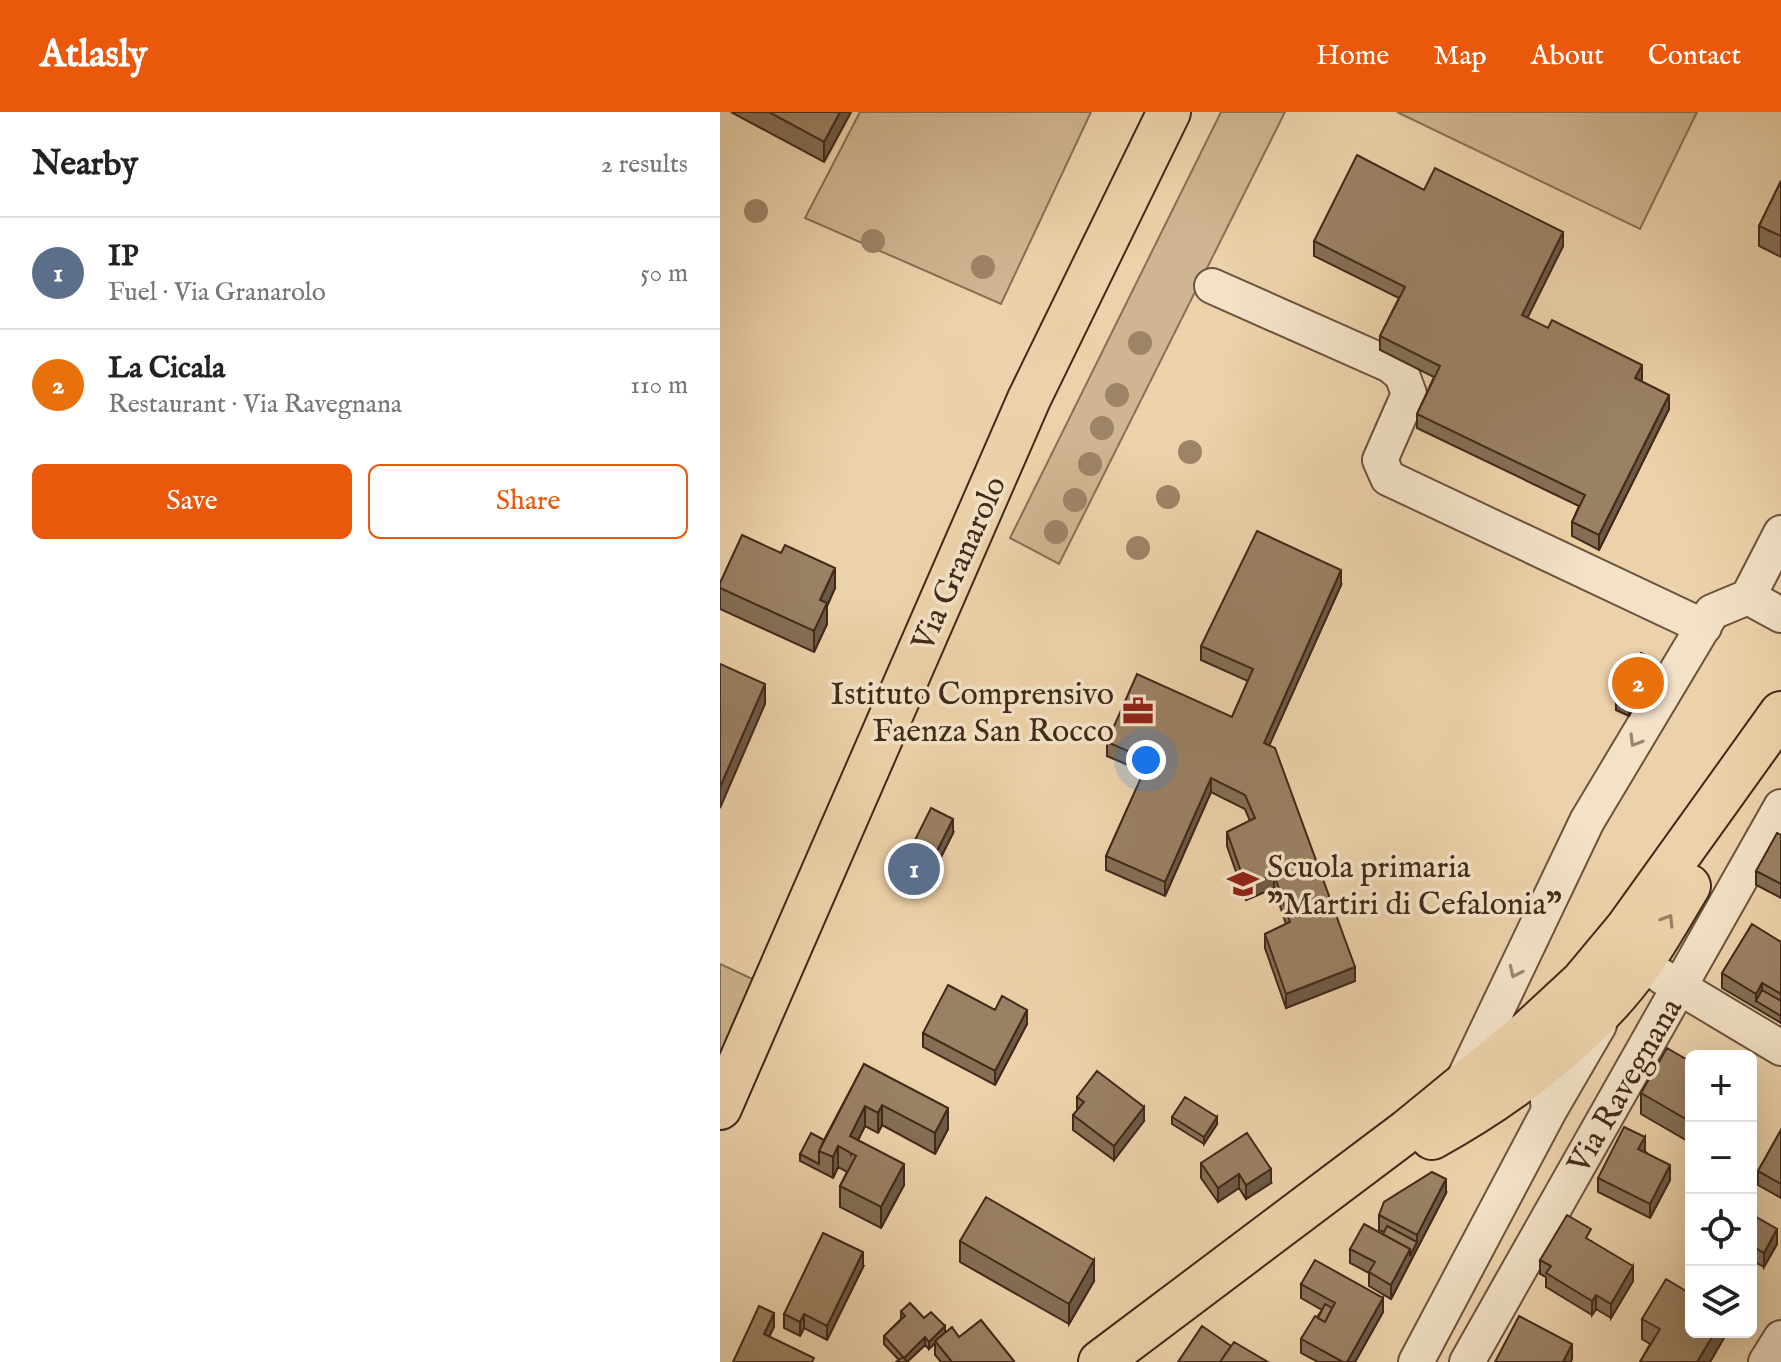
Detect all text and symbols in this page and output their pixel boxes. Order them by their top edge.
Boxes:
text: Atlasly [40,32,148,80]
text: Home [1316,39,1389,74]
text: Map [1433,39,1487,74]
text: About [1531,39,1604,74]
text: Contact [1648,39,1741,74]
text: Nearby [32,143,138,186]
text: 2 results [601,148,688,181]
text: IP [108,238,138,276]
text: 1 [53,257,63,290]
text: 50 m [640,257,688,290]
text: Fuel · Via Granarolo [108,276,326,309]
text: La Cicala [108,350,225,388]
text: 2 [52,369,64,402]
text: 110 m [630,369,688,402]
text: Restaurant · Via Ravegnana [108,388,402,421]
button: Save [32,464,352,539]
button: Share [368,464,688,539]
street label: Via Granarolo [903,470,1017,659]
pin: 2 [1612,653,1664,713]
place label: Istituto Comprensivo Faenza San Rocco [830,675,1114,753]
office icon: Istituto Comprensivo Faenza San Rocco [1121,694,1155,728]
one-way arrow [1629,732,1645,747]
your location [1126,740,1166,780]
pin: 1 [888,839,940,899]
place label: Scuola primaria "Martiri di Cefalonia" [1267,848,1562,926]
school or university icon: Scuola primaria "Martiri di Cefalonia" [1226,867,1260,901]
one-way arrow [1658,914,1673,929]
one-way arrow [1509,963,1525,978]
street label: Via Ravegnana [1559,991,1693,1182]
map controls [1685,1050,1757,1338]
button: + [1685,1050,1757,1122]
button: − [1685,1122,1757,1194]
button: locate [1685,1194,1757,1266]
button: layers [1685,1266,1757,1338]

